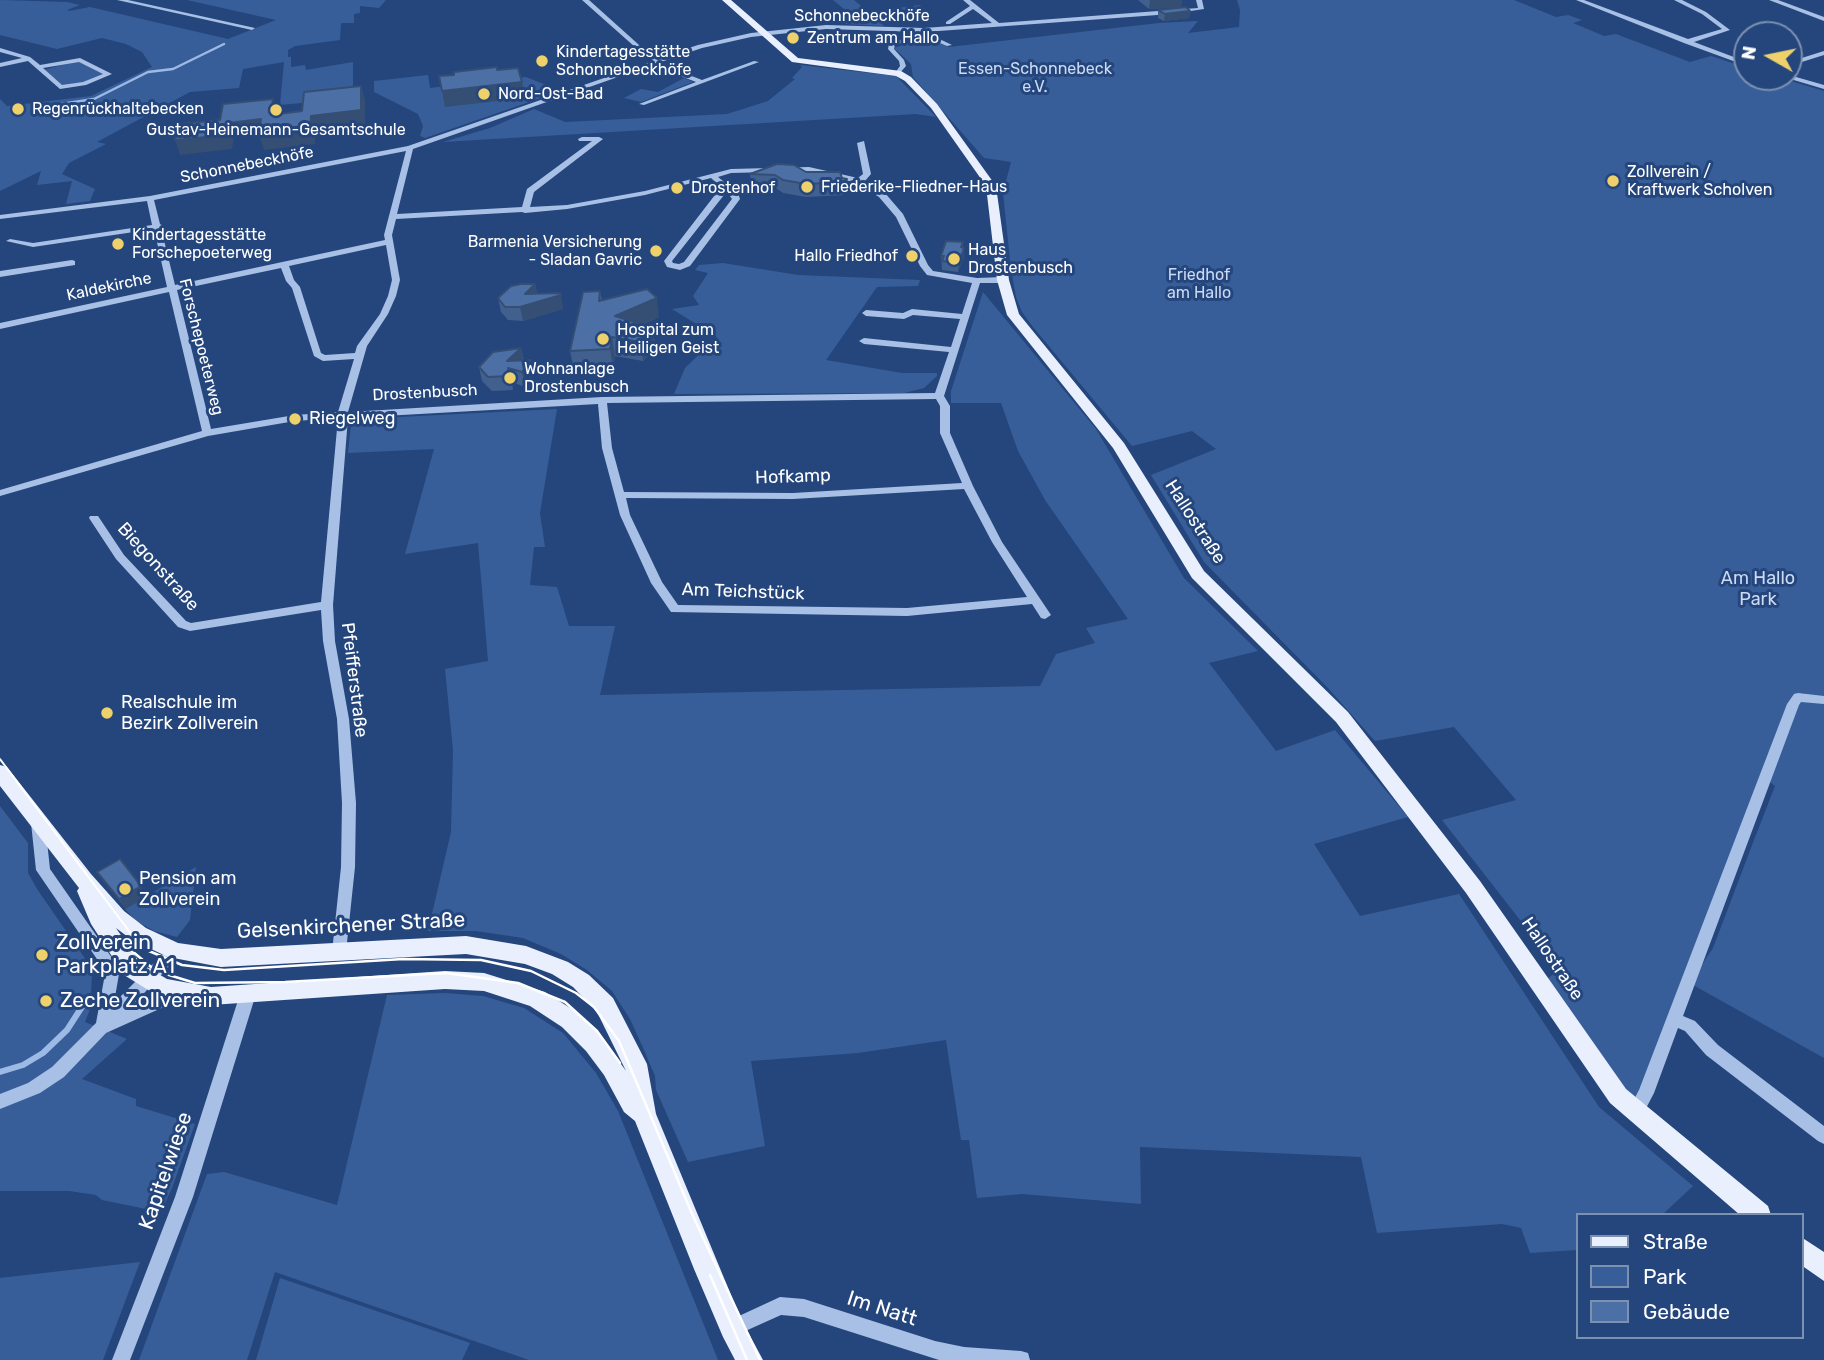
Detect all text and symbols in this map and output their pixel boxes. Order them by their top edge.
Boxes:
street label: Schonnebeckhöfe [794,6,930,26]
north arrow [1733,21,1803,91]
place label: Zentrum am Hallo [807,28,939,48]
marker: Zentrum am Hallo [785,30,801,46]
place label: Kindertagesstätte Schonnebeckhöfe [556,42,691,80]
text: N [1736,44,1761,62]
marker: Kindertagesstätte Schonnebeckhöfe [534,53,550,69]
park label: Essen-Schonnebeck e.V. [958,59,1112,97]
place label: Nord-Ost-Bad [498,84,603,104]
marker: Nord-Ost-Bad [476,86,492,102]
place label: Regenrückhaltebecken [32,99,204,119]
marker: Regenrückhaltebecken [10,101,26,117]
marker: Gustav-Heinemann-Gesamtschule [268,102,284,118]
place label: Gustav-Heinemann-Gesamtschule [146,120,406,140]
street label: Schonnebeckhöfe [179,143,315,187]
place label: Zollverein / Kraftwerk Scholven [1627,162,1772,200]
marker: Zollverein / Kraftwerk Scholven [1605,173,1621,189]
place label: Friederike-Fliedner-Haus [821,177,1007,197]
place label: Drostenhof [691,178,775,198]
marker: Friederike-Fliedner-Haus [799,179,815,195]
marker: Drostenhof [669,180,685,196]
place label: Kindertagesstätte Forschepoeterweg [132,225,272,263]
place label: Barmenia Versicherung - Sladan Gavric [468,232,642,270]
marker: Kindertagesstätte Forschepoeterweg [110,236,126,252]
place label: Haus Drostenbusch [968,240,1073,278]
marker: Barmenia Versicherung - Sladan Gavric [648,243,664,259]
place label: Hallo Friedhof [794,246,898,266]
marker: Hallo Friedhof [904,248,920,264]
marker: Haus Drostenbusch [946,251,962,267]
park label: Friedhof am Hallo [1167,265,1231,303]
street label: Kaldekirche [65,269,153,305]
street label: Forschepoeterweg [175,277,227,417]
place label: Hospital zum Heiligen Geist [617,320,719,358]
marker: Hospital zum Heiligen Geist [595,331,611,347]
place label: Wohnanlage Drostenbusch [524,359,629,397]
marker: Wohnanlage Drostenbusch [502,370,518,386]
street label: Drostenbusch [372,381,478,405]
place label: Riegelweg [309,408,395,430]
marker: Riegelweg [287,411,303,427]
street label: Hofkamp [755,465,831,489]
street label: Hallostraße [1160,476,1230,568]
street label: Biegonstraße [113,518,203,616]
park label: Am Hallo Park [1721,568,1795,610]
street label: Am Teichstück [681,579,805,605]
street label: Pfeifferstraße [336,621,372,739]
place label: Realschule im Bezirk Zollverein [121,692,258,734]
marker: Realschule im Bezirk Zollverein [99,705,115,721]
place label: Pension am Zollverein [139,868,237,910]
marker: Pension am Zollverein [117,881,133,897]
street label: Gelsenkirchener Straße [236,907,466,945]
street label: Hallostraße [1516,913,1588,1005]
place label: Zollverein Parkplatz A1 [56,930,175,980]
marker: Zollverein Parkplatz A1 [34,947,50,963]
place label: Zeche Zollverein [60,988,220,1014]
marker: Zeche Zollverein [38,993,54,1009]
street label: Kapitelwiese [134,1109,198,1233]
legend [1576,1213,1803,1339]
text: Straße [1643,1229,1708,1254]
text: Park [1643,1264,1687,1289]
street label: Im Natt [844,1286,920,1332]
text: Gebäude [1643,1299,1730,1324]

